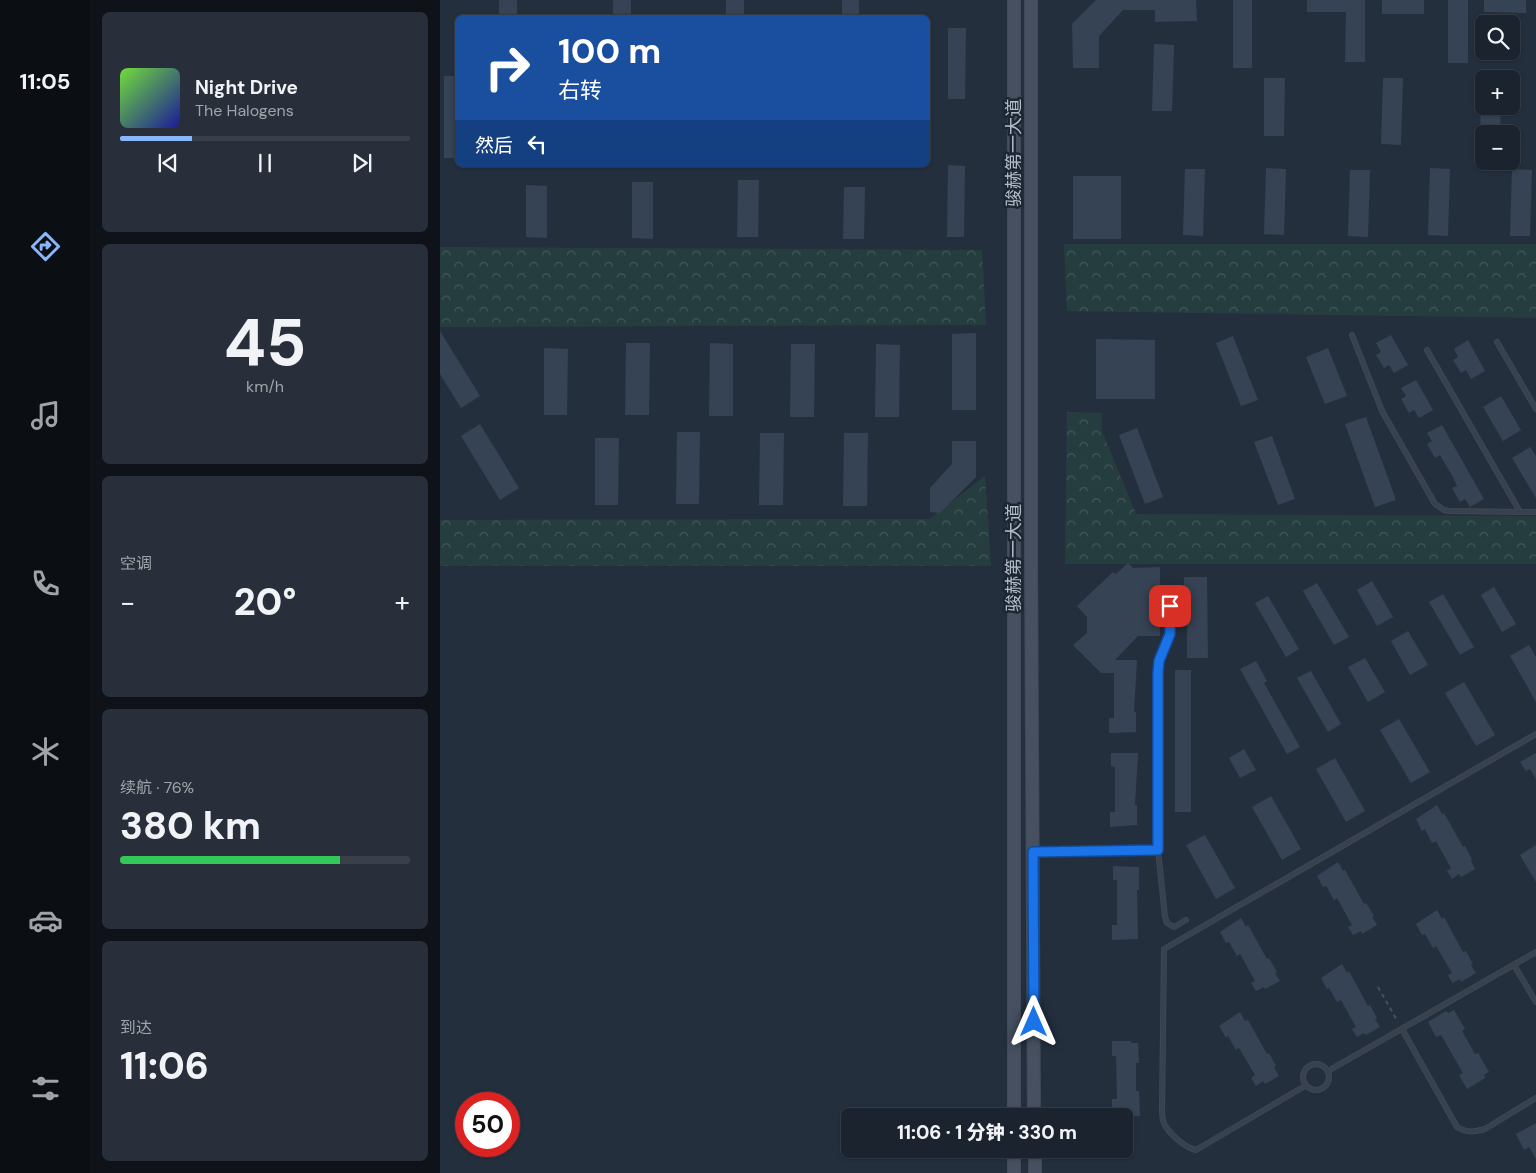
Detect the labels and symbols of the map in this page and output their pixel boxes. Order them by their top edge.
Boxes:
street label: 骏赫第一大道 [1002,99,1026,207]
street label: 骏赫第一大道 [1002,504,1026,612]
pin [1149,585,1191,627]
position arrow [1007,995,1059,1047]
speed limit sign: 50 [455,1092,520,1157]

